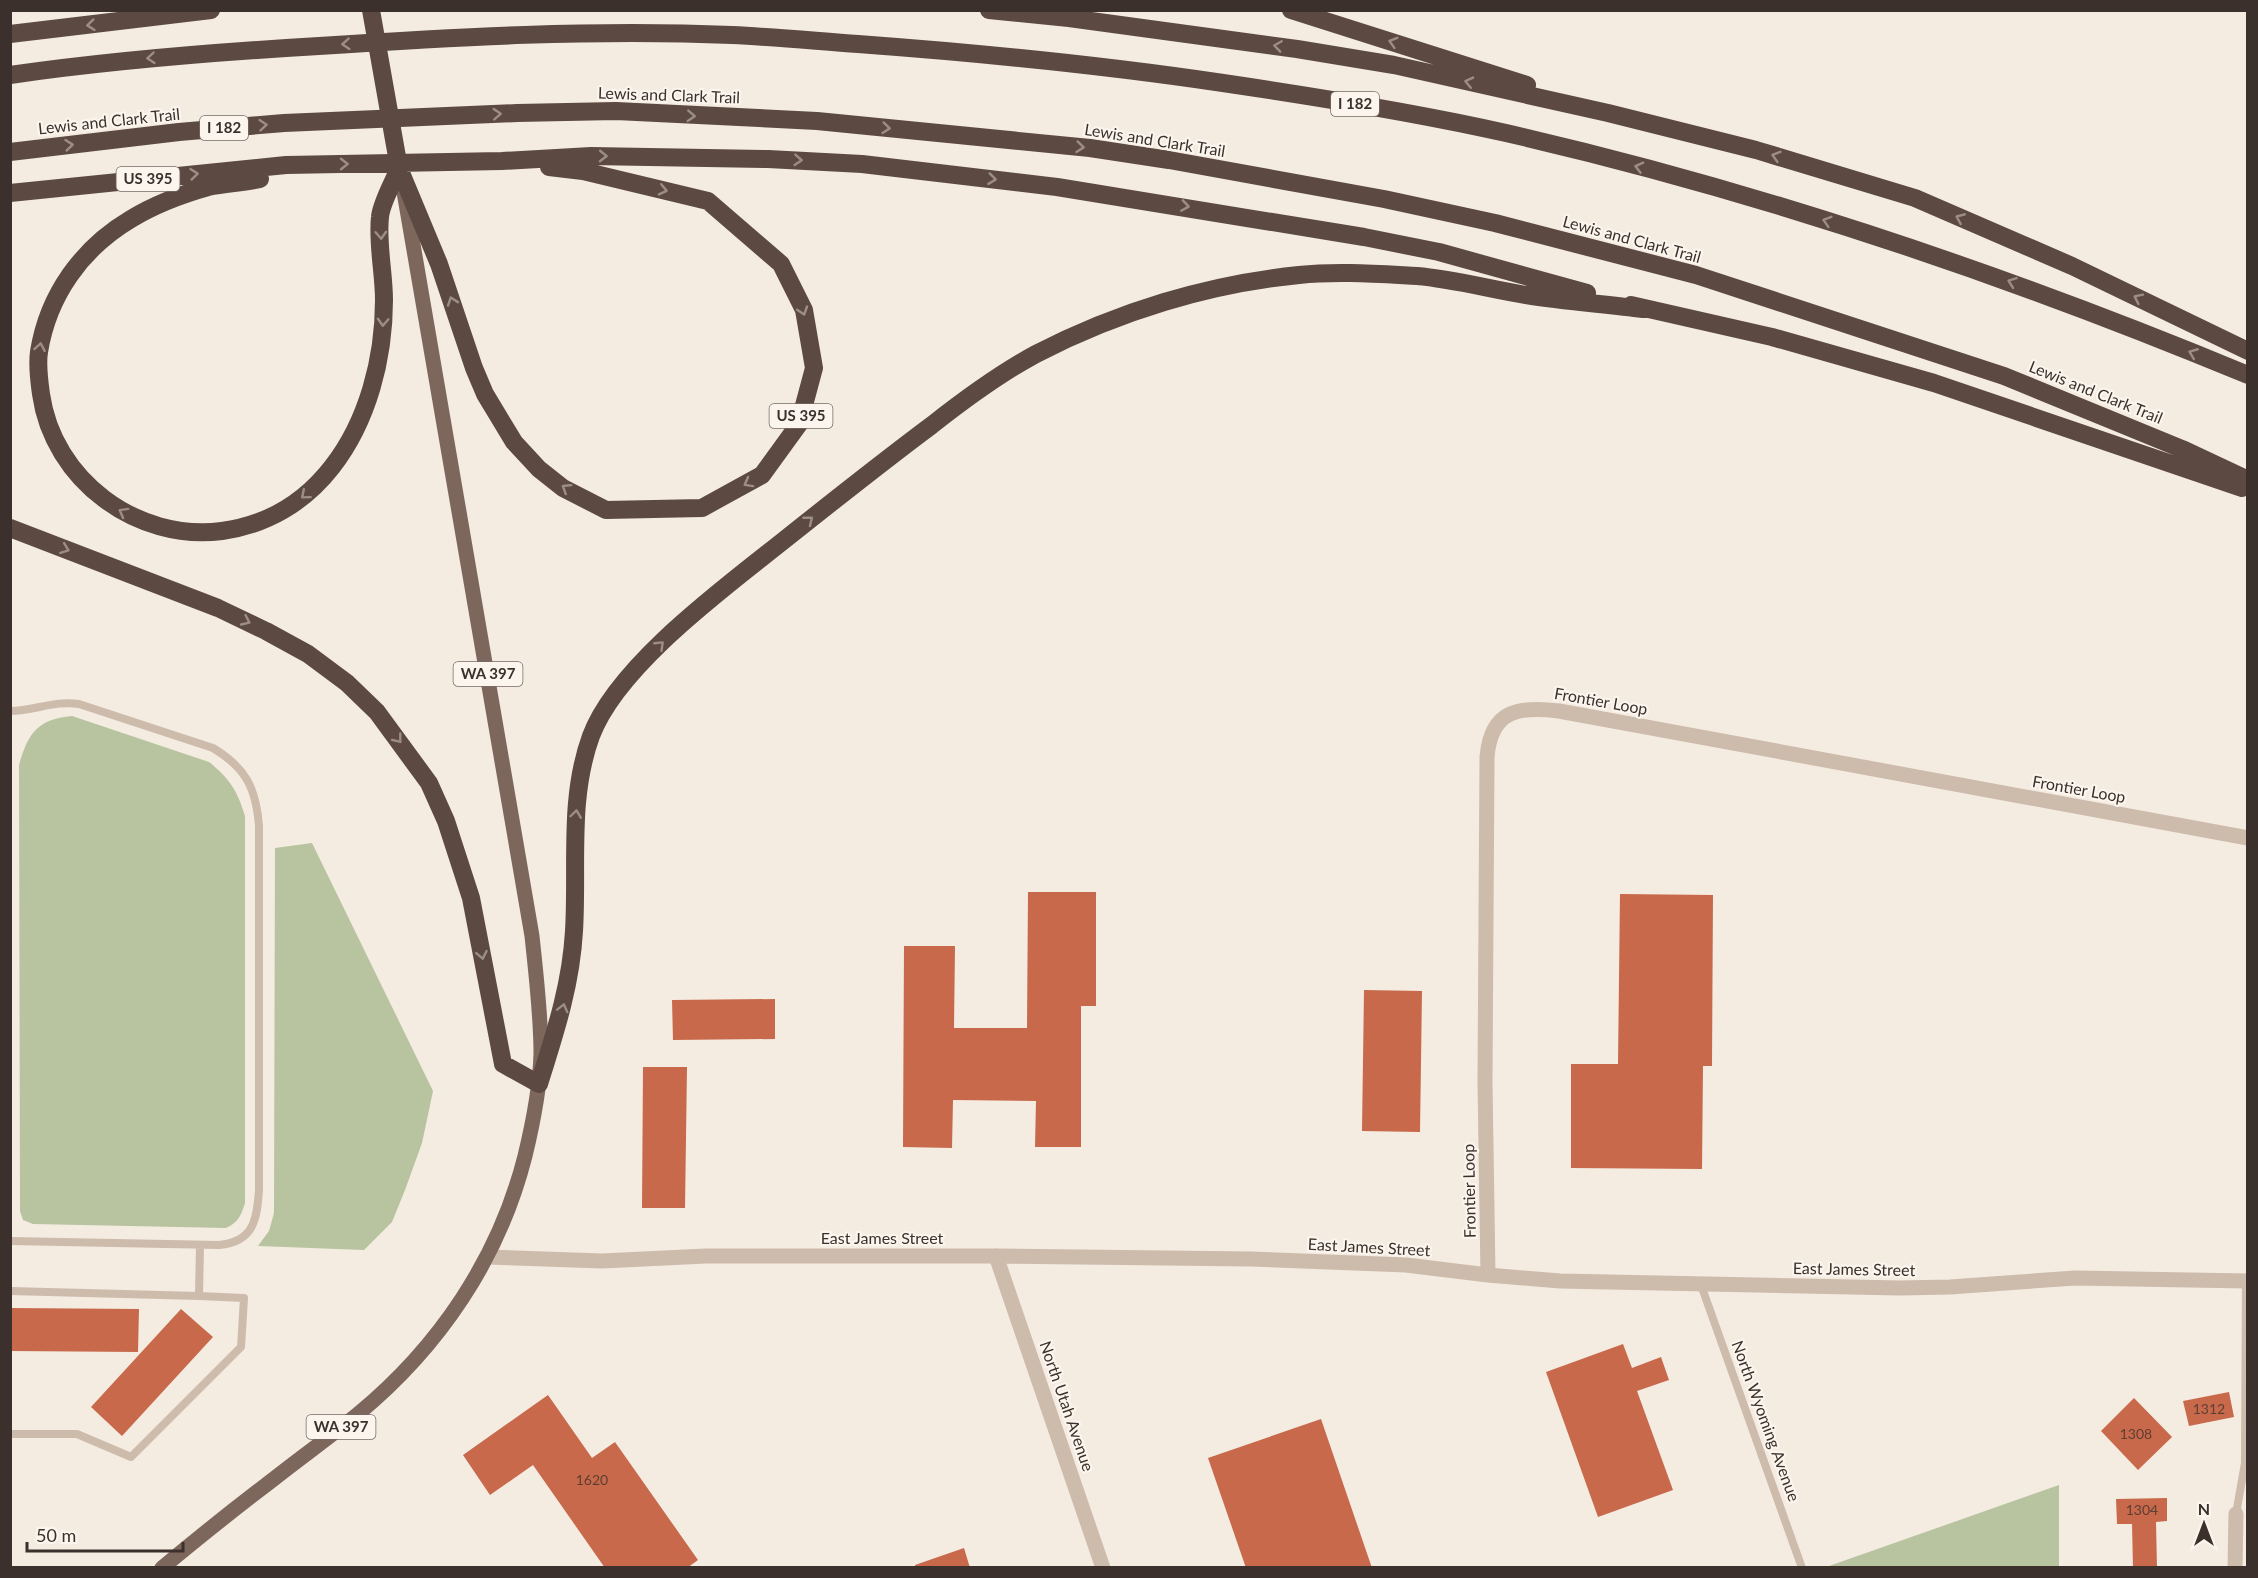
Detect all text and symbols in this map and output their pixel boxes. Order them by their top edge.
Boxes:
one-way arrow [86,18,95,31]
one-way arrow [341,37,350,50]
one-way arrow [1388,37,1399,49]
one-way arrow [1273,41,1282,53]
one-way arrow [147,51,156,64]
one-way arrow [1465,76,1475,89]
street label: Lewis and Clark Trail [598,83,740,106]
road number: I 182 [1331,92,1379,116]
street label: Lewis and Clark Trail [37,104,181,137]
one-way arrow [492,107,501,120]
one-way arrow [687,109,696,122]
road number: I 182 [200,116,248,140]
one-way arrow [258,119,267,132]
street label: Lewis and Clark Trail [1083,119,1227,160]
one-way arrow [881,121,890,134]
one-way arrow [64,139,73,152]
one-way arrow [1075,140,1084,153]
one-way arrow [598,150,607,162]
one-way arrow [1771,151,1782,163]
one-way arrow [793,154,802,167]
one-way arrow [340,158,349,170]
one-way arrow [1634,161,1644,174]
road number: US 395 [116,167,180,191]
one-way arrow [189,168,199,181]
one-way arrow [987,172,996,185]
one-way arrow [658,182,668,195]
one-way arrow [1180,200,1189,212]
street label: Lewis and Clark Trail [1561,211,1703,266]
one-way arrow [1956,213,1967,225]
one-way arrow [1822,215,1833,228]
one-way arrow [374,231,387,240]
one-way arrow [2007,277,2018,290]
one-way arrow [2134,294,2144,305]
one-way arrow [447,296,460,307]
one-way arrow [796,305,808,316]
one-way arrow [376,318,389,327]
one-way arrow [34,343,46,352]
one-way arrow [2189,348,2200,360]
street label: Lewis and Clark Trail [2027,356,2166,427]
road number: US 395 [770,404,832,428]
one-way arrow [744,476,754,487]
one-way arrow [562,484,572,496]
one-way arrow [301,488,312,499]
one-way arrow [119,507,129,519]
one-way arrow [802,516,813,527]
one-way arrow [59,542,70,554]
one-way arrow [240,614,251,626]
one-way arrow [653,641,663,652]
road number: WA 397 [454,662,522,686]
street label: Frontier Loop [1553,683,1649,718]
one-way arrow [391,733,402,744]
street label: Frontier Loop [2031,771,2127,806]
one-way arrow [569,810,581,819]
one-way arrow [475,950,488,960]
one-way arrow [555,1003,568,1013]
street label: Frontier Loop [1458,1144,1479,1238]
street label: East James Street [821,1228,944,1247]
street label: East James Street [1307,1234,1431,1259]
street label: East James Street [1793,1258,1916,1279]
street label: North Utah Avenue [1036,1338,1099,1473]
street label: North Wyoming Avenue [1729,1338,1804,1504]
house number: 1312 [2193,1400,2225,1417]
road number: WA 397 [306,1415,376,1439]
house number: 1308 [2120,1425,2152,1442]
house number: 1620 [576,1471,608,1488]
north arrow [2174,1494,2234,1554]
text: N [2198,1499,2210,1518]
house number: 1304 [2126,1501,2158,1518]
scale bar [27,1515,183,1553]
text: 50 m [36,1524,76,1546]

